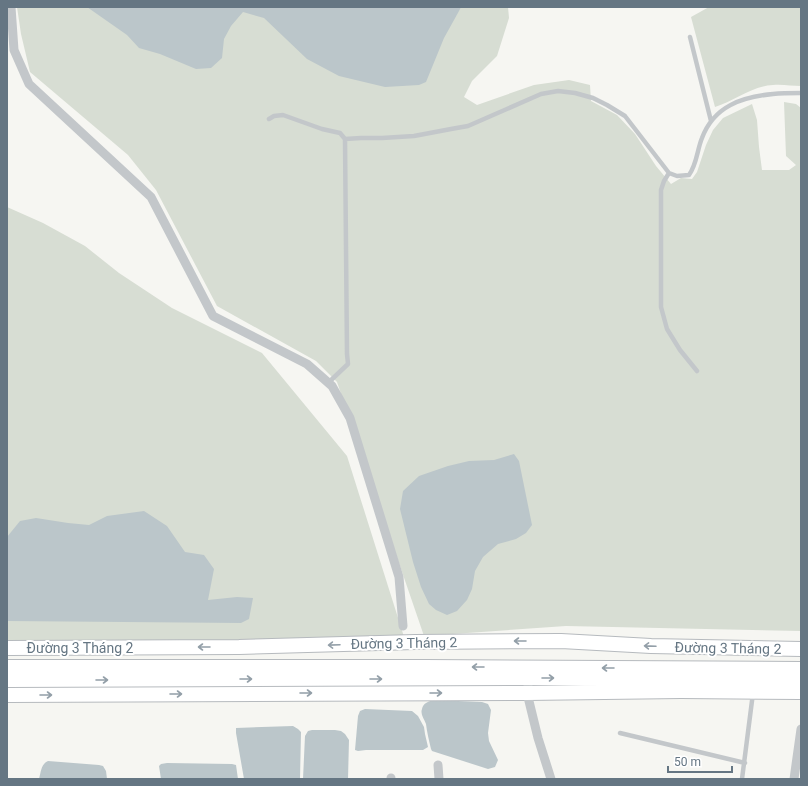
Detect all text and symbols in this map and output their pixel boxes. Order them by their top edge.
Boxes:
street label: Đường 3 Tháng 2 [350,634,458,652]
one-way arrow [514,637,527,645]
street label: Đường 3 Tháng 2 [674,639,782,657]
street label: Đường 3 Tháng 2 [27,640,134,656]
one-way arrow [328,641,341,649]
one-way arrow [644,642,657,649]
one-way arrow [198,643,211,651]
one-way arrow [472,664,485,671]
one-way arrow [602,664,615,672]
one-way arrow [541,674,554,682]
one-way arrow [239,675,252,683]
one-way arrow [369,675,382,683]
one-way arrow [95,676,108,684]
one-way arrow [299,689,312,697]
one-way arrow [429,689,442,697]
one-way arrow [169,690,182,698]
one-way arrow [39,691,52,698]
scale bar [668,748,732,774]
text: 50 m [674,755,701,769]

